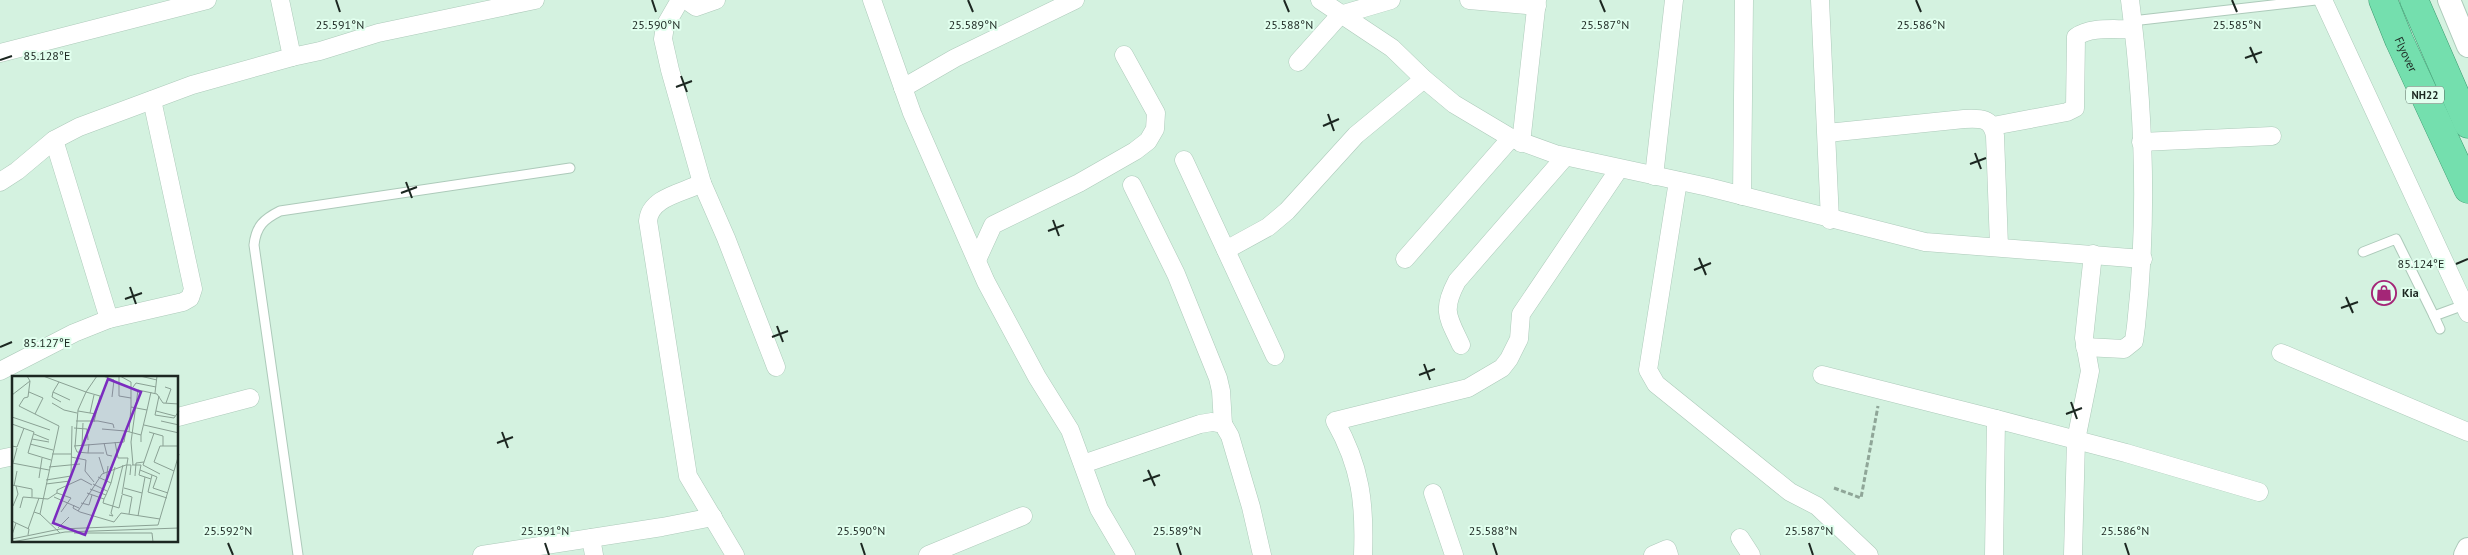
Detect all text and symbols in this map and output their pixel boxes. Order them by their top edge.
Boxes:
text: 25.591°N [316,17,364,32]
text: 25.590°N [632,17,680,32]
text: 25.589°N [949,17,997,32]
text: 25.588°N [1265,17,1313,32]
text: 25.587°N [1581,17,1629,32]
text: 25.586°N [1897,17,1945,32]
text: 25.585°N [2213,17,2261,32]
street label: Flyover [2391,34,2421,74]
text: 85.128°E [24,48,70,63]
road number: NH22 [2406,86,2444,104]
text: 85.124°E [2398,256,2444,271]
shop icon: Kia [2371,280,2397,306]
place label: Kia [2402,285,2419,300]
text: 85.127°E [24,335,70,350]
inset map [12,376,179,542]
text: 25.592°N [204,523,252,538]
text: 25.591°N [521,523,569,538]
text: 25.590°N [837,523,885,538]
text: 25.589°N [1153,523,1201,538]
text: 25.588°N [1469,523,1517,538]
text: 25.587°N [1785,523,1833,538]
text: 25.586°N [2101,523,2149,538]

